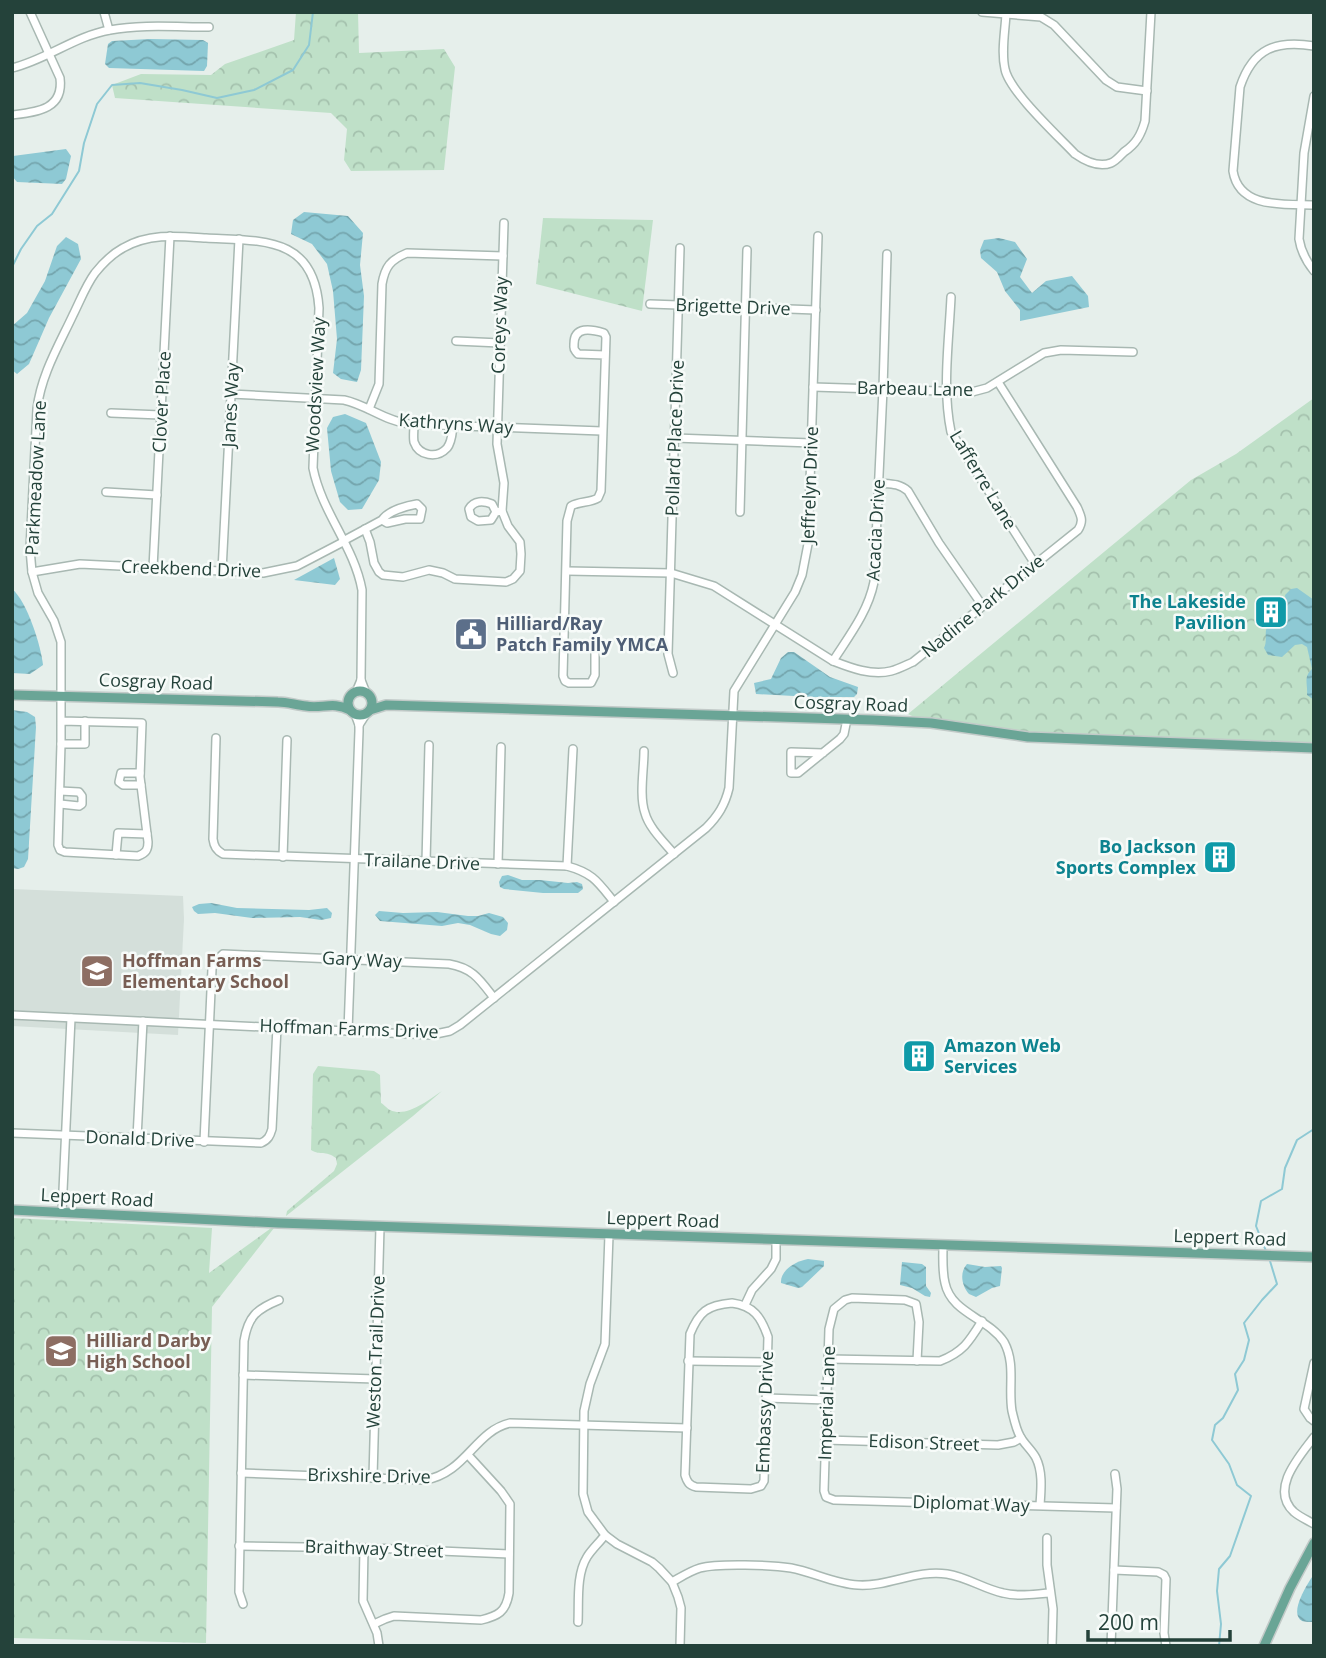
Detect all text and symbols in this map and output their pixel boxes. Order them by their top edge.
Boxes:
street label: Coreys Way [485,275,513,374]
street label: Brigette Drive [675,292,791,320]
street label: Woodsview Way [299,316,331,453]
street label: Clover Place [146,350,176,453]
street label: Pollard Place Drive [659,359,689,517]
street label: Janes Way [216,361,244,450]
street label: Barbeau Lane [857,375,973,401]
street label: Parkmeadow Lane [19,400,51,556]
street label: Kathryns Way [398,407,515,439]
street label: Lafferre Lane [945,425,1023,534]
street label: Jeffrelyn Drive [795,426,823,546]
street label: Acacia Drive [860,478,890,581]
street label: Nadine Park Drive [916,548,1049,662]
street label: Creekbend Drive [121,554,262,582]
place label: The Lakeside Pavilion [1129,589,1246,634]
building icon: The Lakeside Pavilion [1252,593,1290,631]
place label: Hilliard/Ray Patch Family YMCA [496,611,669,656]
public building icon: Hilliard/Ray Patch Family YMCA [452,615,490,653]
street label: Cosgray Road [98,667,214,695]
street label: Cosgray Road [793,689,909,717]
place label: Bo Jackson Sports Complex [1056,834,1197,879]
building icon: Bo Jackson Sports Complex [1201,838,1239,876]
street label: Trailane Drive [364,847,481,875]
street label: Gary Way [322,945,403,973]
place label: Hoffman Farms Elementary School [122,948,289,993]
school or university icon: Hoffman Farms Elementary School [78,952,116,990]
street label: Hoffman Farms Drive [259,1013,439,1043]
place label: Amazon Web Services [944,1033,1061,1078]
building icon: Amazon Web Services [900,1037,938,1075]
street label: Donald Drive [85,1124,195,1152]
street label: Leppert Road [40,1182,154,1212]
street label: Leppert Road [606,1205,720,1233]
street label: Leppert Road [1173,1223,1287,1251]
street label: Weston Trail Drive [360,1275,390,1429]
place label: Hilliard Darby High School [86,1328,212,1373]
school or university icon: Hilliard Darby High School [42,1332,80,1370]
street label: Imperial Lane [812,1345,840,1461]
street label: Embassy Drive [750,1350,778,1474]
street label: Edison Street [868,1428,980,1456]
street label: Brixshire Drive [307,1462,431,1488]
street label: Diplomat Way [912,1489,1031,1517]
street label: Braithway Street [304,1534,444,1562]
scale bar [1088,1598,1230,1642]
text: 200 m [1098,1608,1159,1636]

